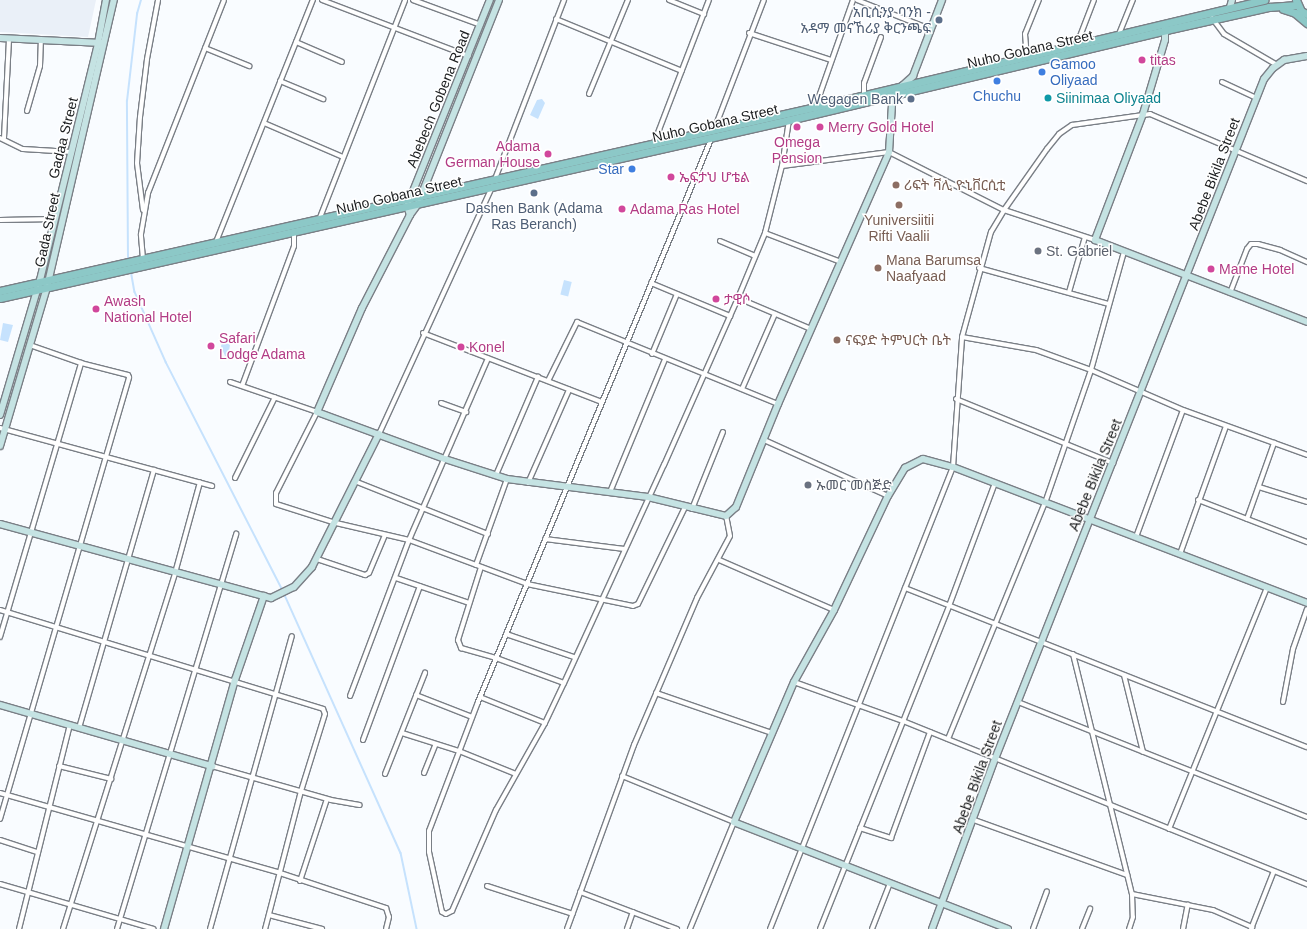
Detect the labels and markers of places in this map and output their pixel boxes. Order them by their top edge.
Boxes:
place label: አቢሲንያ ባንክ - አዳማ መናኸሪያ ቅርንጫፍ [801,4,931,36]
marker: አቢሲንያ ባንክ - አዳማ መናኸሪያ ቅርንጫፍ [934,15,944,25]
place label: titas [1150,52,1176,68]
marker: titas [1137,55,1147,65]
place label: Gamoo Oliyaad [1050,56,1097,88]
marker: Gamoo Oliyaad [1037,67,1047,77]
marker: Chuchu [992,76,1002,86]
place label: Chuchu [973,88,1021,104]
place label: Siinimaa Oliyaad [1056,90,1161,106]
place label: Wegagen Bank [808,91,903,107]
marker: Siinimaa Oliyaad [1043,93,1053,103]
marker: Wegagen Bank [906,94,916,104]
place label: Merry Gold Hotel [828,119,934,135]
marker: Omega Pension [792,122,802,132]
marker: Merry Gold Hotel [815,122,825,132]
place label: Omega Pension [772,134,822,166]
place label: Adama German House [445,138,540,170]
marker: Adama German House [543,149,553,159]
place label: Star [598,161,624,177]
marker: Star [627,164,637,174]
place label: ኤፍታህ ሆቴል [679,169,750,185]
marker: ኤፍታህ ሆቴል [666,172,676,182]
place label: ሪፍት ቫሊ ዮኒቨርሲቲ [904,177,1005,193]
marker: ሪፍት ቫሊ ዮኒቨርሲቲ [891,180,901,190]
marker: Dashen Bank (Adama Ras Beranch) [529,188,539,198]
place label: Dashen Bank (Adama Ras Beranch) [466,200,602,232]
marker: Yuniversiitii Rifti Vaalii [894,200,904,210]
place label: Adama Ras Hotel [630,201,740,217]
marker: Adama Ras Hotel [617,204,627,214]
place label: Yuniversiitii Rifti Vaalii [864,212,934,244]
place label: St. Gabriel [1046,243,1112,259]
marker: St. Gabriel [1033,246,1043,256]
place label: Mana Barumsa Naafyaad [886,252,981,284]
place label: Mame Hotel [1219,261,1294,277]
marker: Mana Barumsa Naafyaad [873,263,883,273]
marker: Mame Hotel [1206,264,1216,274]
place label: ታዊሶ [724,291,751,307]
place label: Awash National Hotel [104,293,192,326]
marker: ታዊሶ [711,294,721,304]
marker: Awash National Hotel [91,304,101,314]
place label: Safari Lodge Adama [219,330,306,362]
place label: ናፍያድ ትምህርት ቤት [845,332,951,348]
marker: ናፍያድ ትምህርት ቤት [832,335,842,345]
place label: Konel [469,339,505,355]
marker: Safari Lodge Adama [206,341,216,351]
marker: Konel [456,342,466,352]
place label: ኡመር መስጅድ [816,477,892,493]
marker: ኡመር መስጅድ [803,480,813,490]

